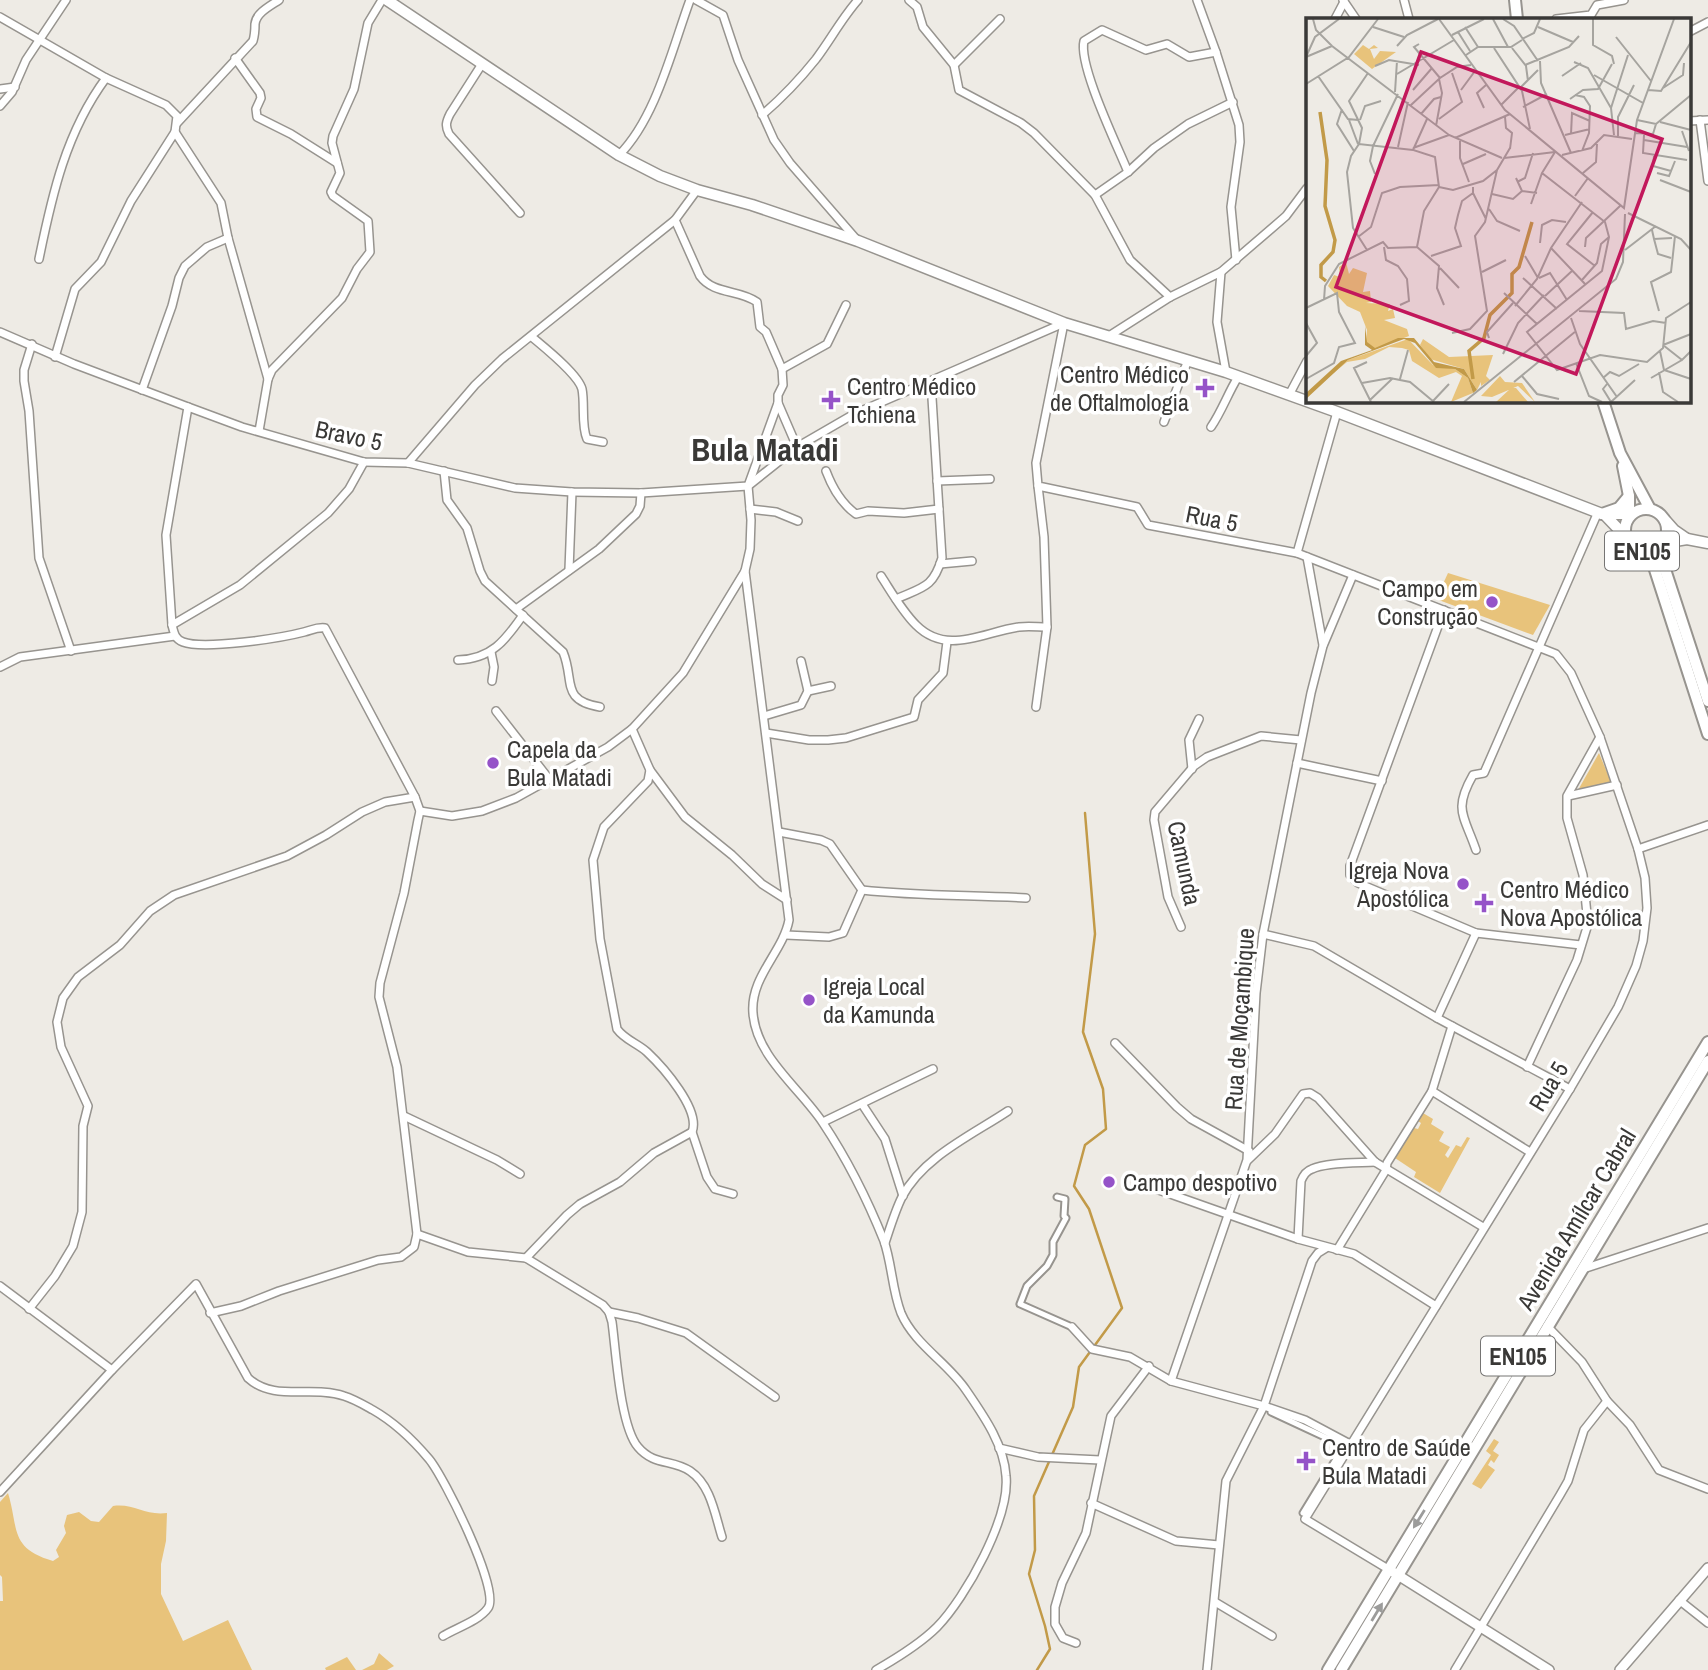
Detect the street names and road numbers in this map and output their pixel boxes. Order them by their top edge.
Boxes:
street label: Bravo 5 [313,412,386,458]
street label: Rua 5 [1183,497,1241,539]
road number: EN105 [1605,531,1679,570]
street label: Camunda [1160,818,1210,908]
street label: Rua de Moçambique [1217,927,1261,1111]
street label: Rua 5 [1521,1055,1575,1117]
street label: Avenida Amílcar Cabral [1509,1122,1643,1317]
road number: EN105 [1481,1336,1555,1376]

